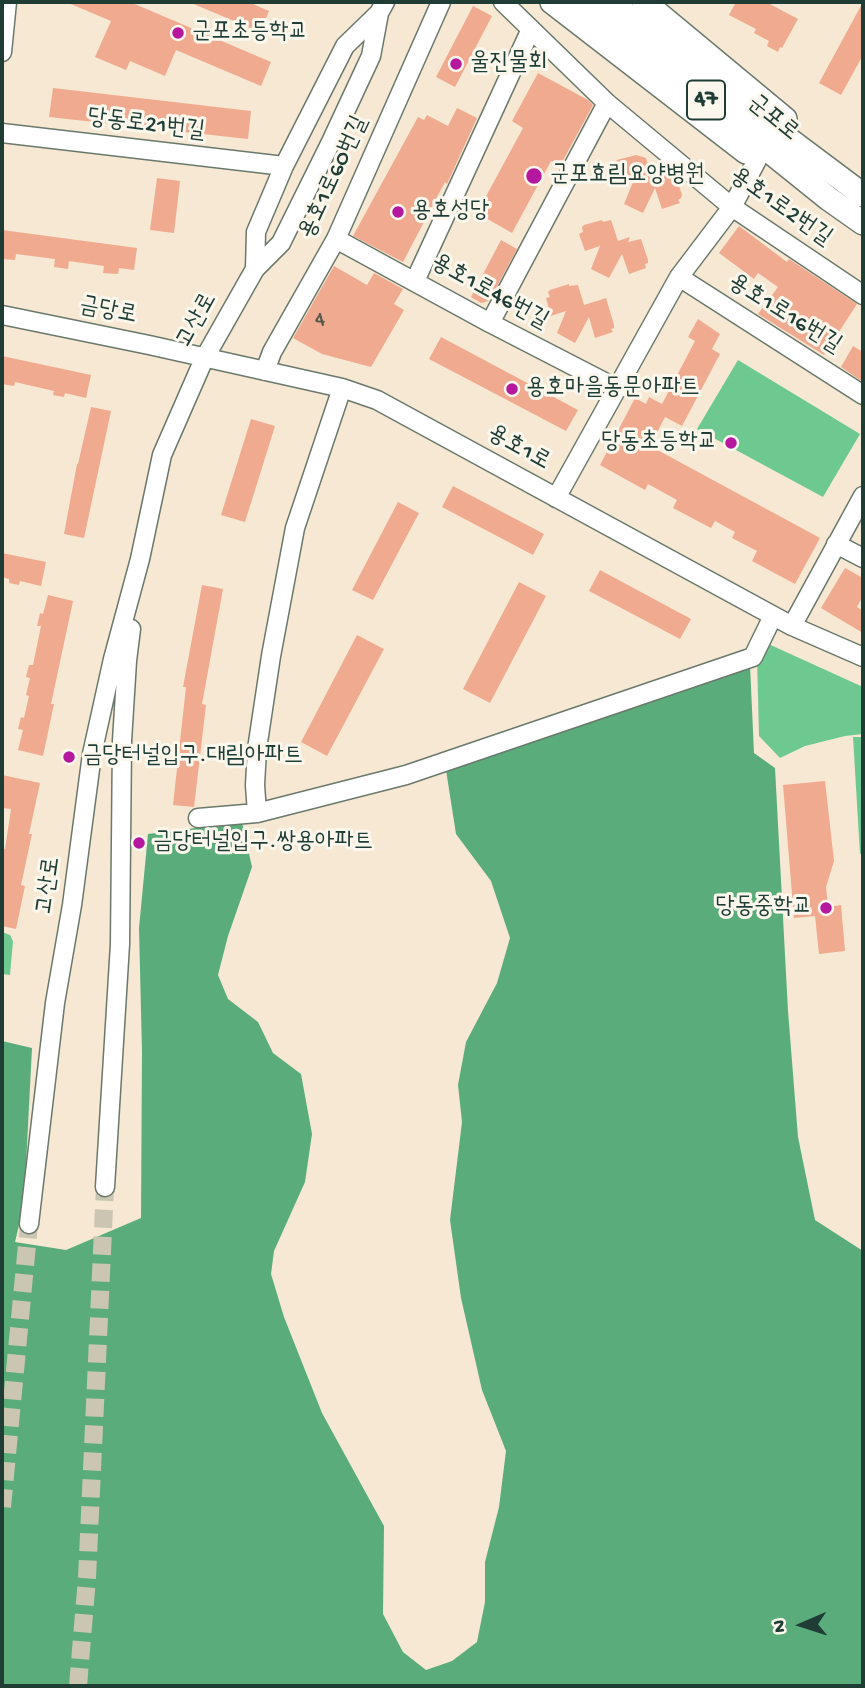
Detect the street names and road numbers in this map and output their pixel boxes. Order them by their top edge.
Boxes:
road number: 47 [687,80,725,120]
street label: 군포로 [740,90,804,148]
street label: 당동로21번길 [86,105,206,147]
street label: 용호1로60번길 [294,112,376,244]
street label: 용호1로2번길 [723,162,837,254]
street label: 용호1로46번길 [425,249,553,337]
street label: 용호1로16번길 [722,269,846,361]
street label: 고산로 [171,289,225,353]
street label: 금당로 [77,292,139,332]
street label: 용호1로 [481,420,555,478]
street label: 고산로 [32,855,68,917]

